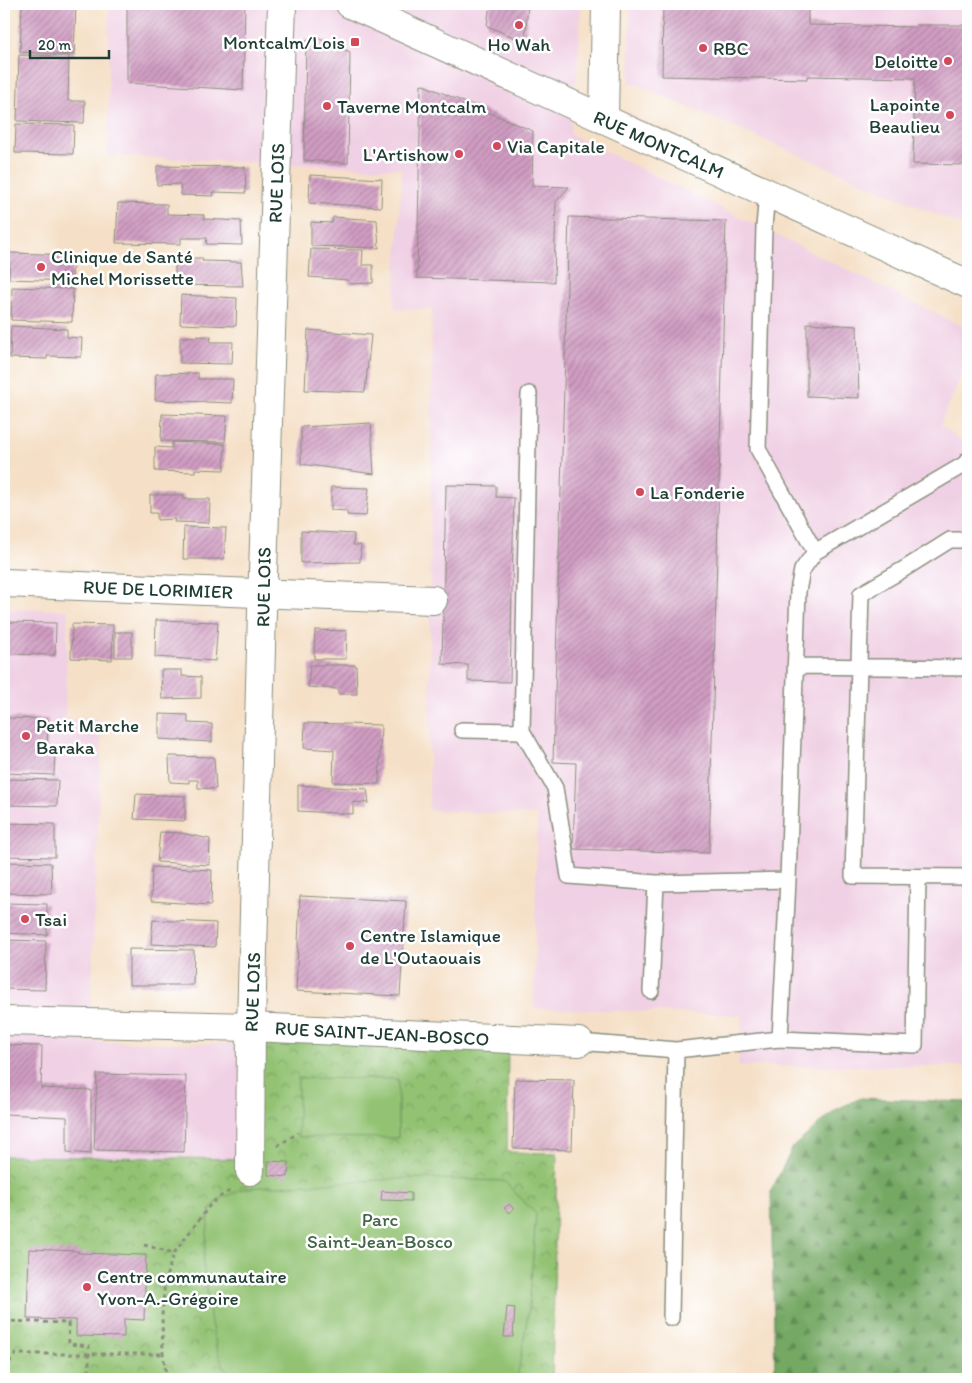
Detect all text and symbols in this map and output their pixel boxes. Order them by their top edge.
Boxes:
marker: Ho Wah [513,19,525,31]
scale bar [30,28,109,60]
place label: Montcalm/Lois [223,31,345,54]
place label: Ho Wah [488,33,551,56]
text: 20 m [38,36,72,54]
marker: Montcalm/Lois [349,36,361,48]
place label: RBC [713,37,749,60]
marker: RBC [697,42,709,54]
place label: Deloitte [874,50,938,73]
marker: Deloitte [942,55,954,67]
place label: Lapointe Beaulieu [869,93,940,138]
place label: Taverne Montcalm [337,95,487,118]
marker: Taverne Montcalm [321,100,333,112]
street label: RUE MONTCALM [590,105,728,184]
marker: Lapointe Beaulieu [944,109,956,121]
place label: Via Capitale [507,135,605,158]
marker: Via Capitale [491,140,503,152]
street label: RUE LOIS [264,143,289,223]
place label: L'Artishow [363,143,449,166]
marker: L'Artishow [453,148,465,160]
place label: Clinique de Santé Michel Morissette [51,245,194,290]
marker: Clinique de Santé Michel Morissette [35,261,47,273]
place label: La Fonderie [650,481,745,504]
marker: La Fonderie [634,486,646,498]
street label: RUE LOIS [251,547,276,627]
street label: RUE DE LORIMIER [83,575,234,604]
place label: Petit Marche Baraka [36,714,139,759]
marker: Petit Marche Baraka [20,730,32,742]
place label: Tsai [35,908,67,931]
marker: Tsai [19,913,31,925]
place label: Centre Islamique de L'Outaouais [360,924,501,969]
marker: Centre Islamique de L'Outaouais [344,940,356,952]
street label: RUE LOIS [240,952,265,1032]
street label: RUE SAINT-JEAN-BOSCO [274,1016,490,1051]
park label: Parc Saint-Jean-Bosco [307,1208,453,1253]
place label: Centre communautaire Yvon-A.-Grégoire [97,1265,287,1310]
marker: Centre communautaire Yvon-A.-Grégoire [81,1281,93,1293]

